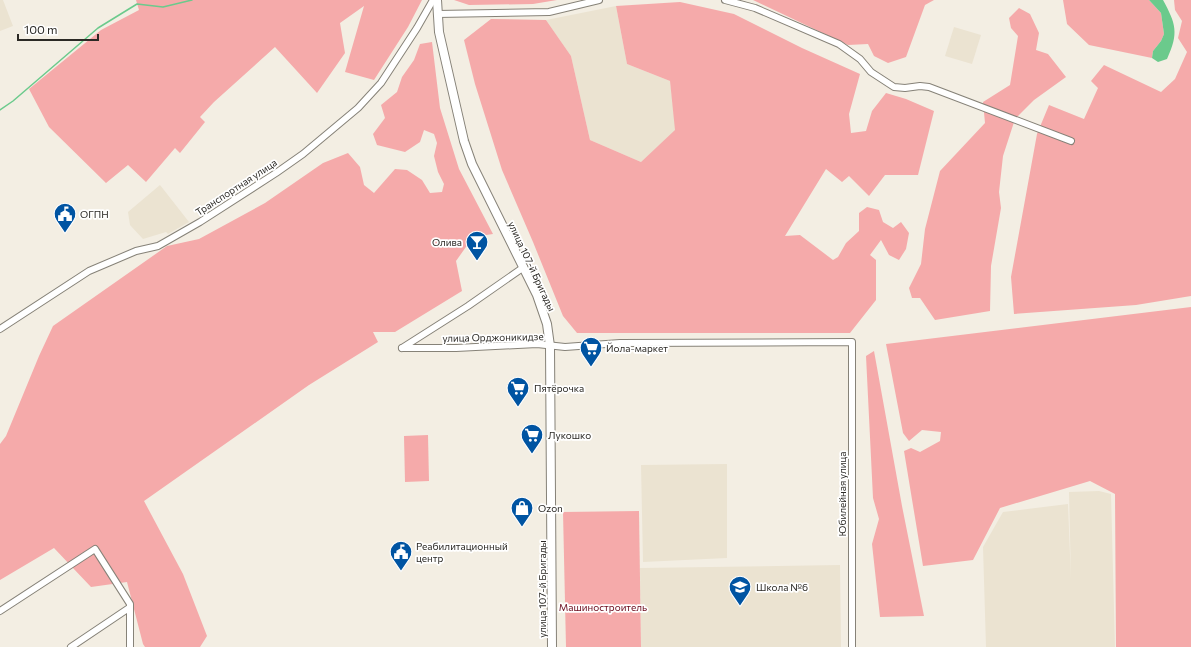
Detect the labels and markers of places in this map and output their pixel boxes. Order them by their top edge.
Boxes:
public building icon: ОГПН [52,201,78,234]
place label: ОГПН [80,208,109,220]
bar icon: Олива [464,229,490,262]
place label: Олива [432,236,462,248]
supermarket icon: Йола-маркет [578,335,604,368]
place label: Йола-маркет [606,342,668,354]
supermarket icon: Пятёрочка [505,375,531,408]
place label: Пятёрочка [534,382,584,394]
supermarket icon: Лукошко [519,422,545,455]
place label: Лукошко [548,429,591,441]
shop icon: Ozon [509,495,535,528]
place label: Ozon [538,502,563,514]
public building icon: Реабилитационный центр [388,539,414,572]
place label: Реабилитационный центр [416,540,508,564]
school or university icon: Школа №6 [727,574,753,607]
place label: Школа №6 [756,581,808,593]

